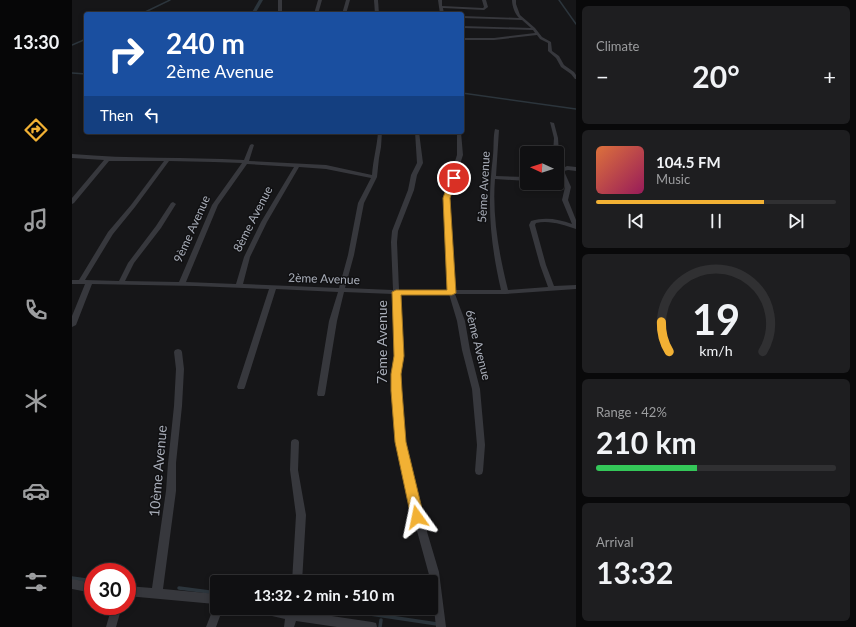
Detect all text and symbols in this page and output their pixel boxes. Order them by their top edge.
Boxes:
text: 240 m [166,26,245,60]
icon: right [100,28,152,80]
text: 13:30 [13,31,59,53]
text: Climate [596,38,639,54]
text: 20° [692,58,740,94]
text: 2ème Avenue [166,60,274,82]
text: − [596,63,609,90]
text: + [823,63,836,90]
icon: left [141,104,163,126]
text: Then [100,106,133,124]
icon: directions [22,116,50,144]
north arrow [520,146,564,190]
map controls [520,146,564,190]
street label: 5ème Avenue [474,151,493,223]
text: 104.5 FM [656,153,721,171]
pin [437,161,471,195]
icon: arrive [443,167,465,189]
text: Music [656,171,690,187]
street label: 8ème Avenue [230,183,276,254]
street label: 9ème Avenue [170,193,213,265]
icon: music [22,206,50,234]
icon: previous [625,210,647,232]
icon: pause [705,210,727,232]
icon: next [785,210,807,232]
street label: 2ème Avenue [288,270,360,287]
text: 19 [692,293,740,343]
icon: phone [22,296,50,324]
street label: 7ème Avenue [373,300,390,384]
street label: 6ème Avenue [463,308,494,382]
text: km/h [699,341,733,358]
icon: climate [22,387,50,415]
text: Range · 42% [596,404,667,420]
street label: 10ème Avenue [145,424,170,518]
text: 210 km [596,424,697,460]
icon: car [22,477,50,505]
position arrow [396,496,438,538]
text: Arrival [596,534,633,550]
text: 13:32 [596,554,673,590]
speed limit sign: 30 [84,563,136,615]
icon: filters [22,568,50,596]
text: 13:32 · 2 min · 510 m [254,586,394,604]

